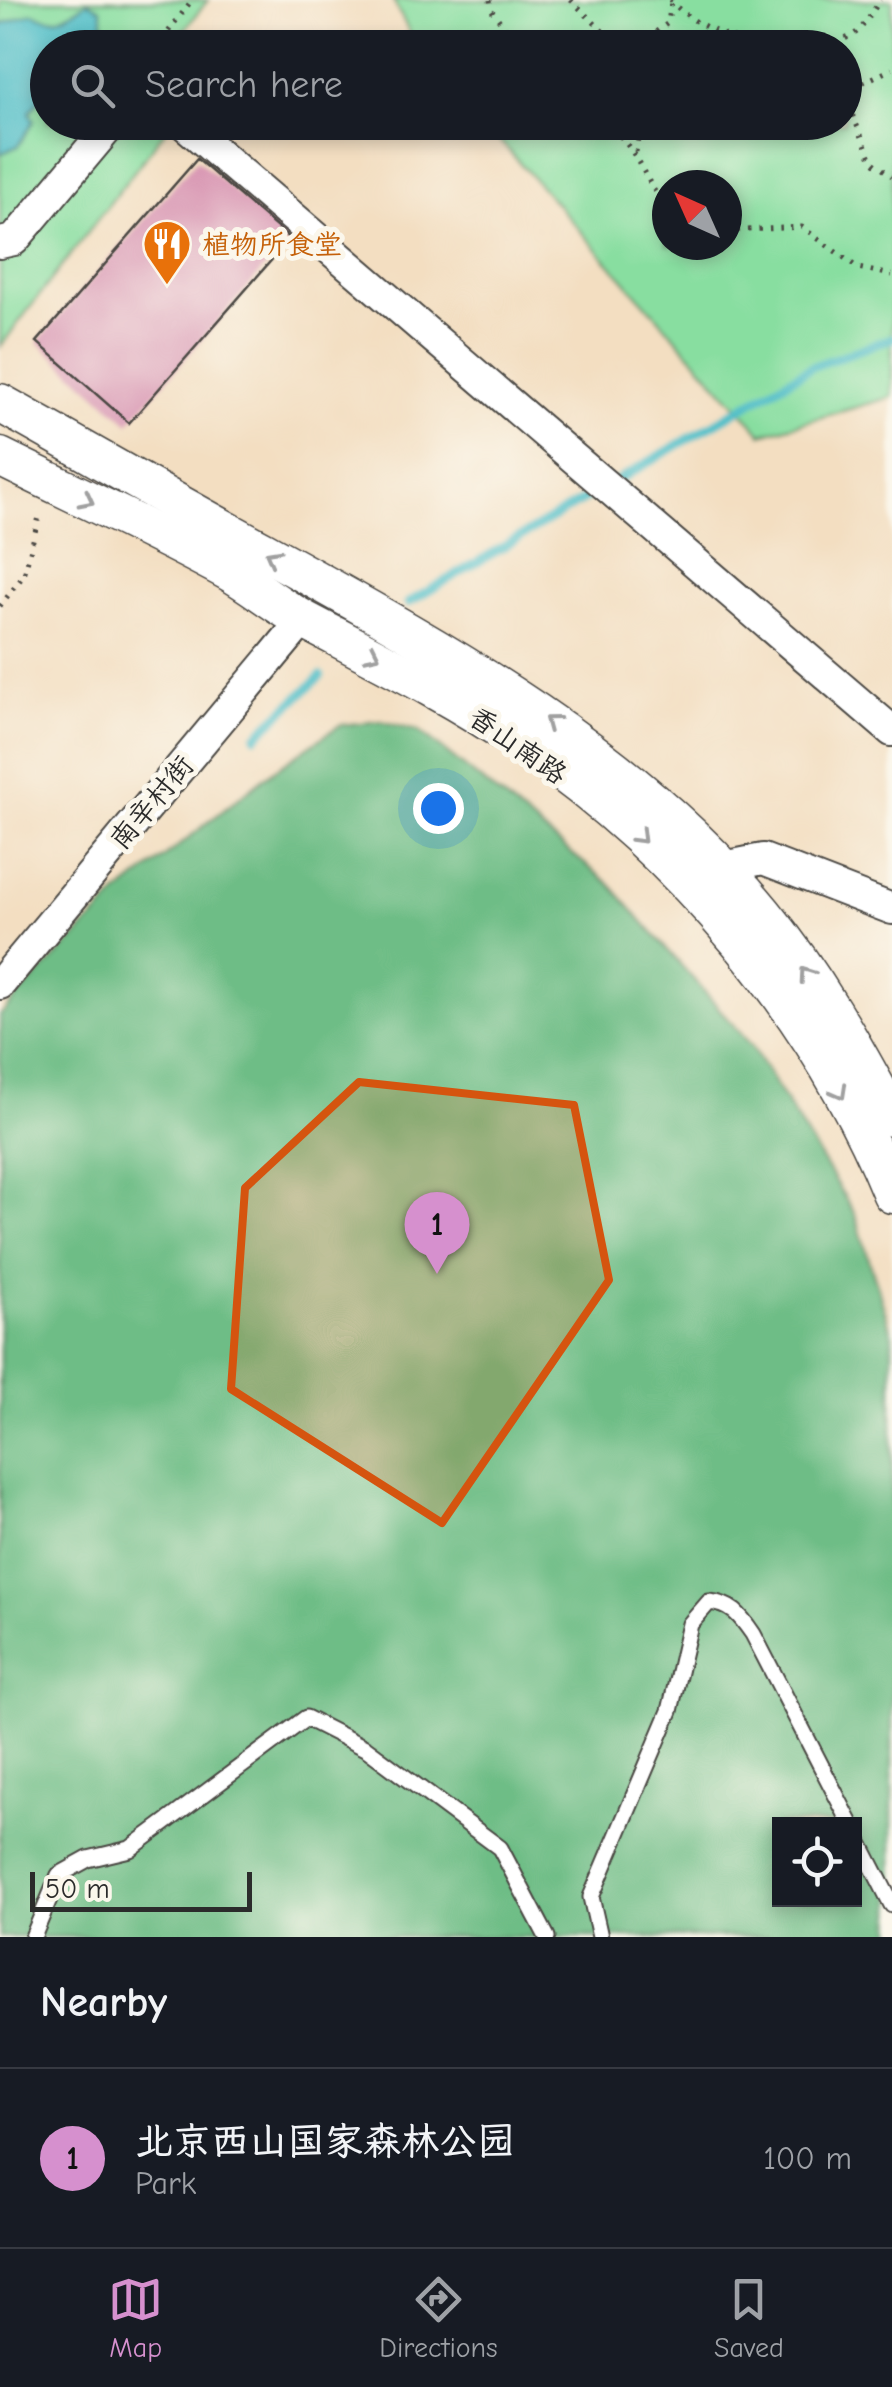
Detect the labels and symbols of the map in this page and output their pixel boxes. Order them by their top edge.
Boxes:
north arrow [652,170,742,260]
restaurant icon: 植物所食堂 [141,218,193,286]
place label: 植物所食堂 [202,229,342,261]
one-way arrow [77,488,95,508]
one-way arrow [265,549,283,569]
one-way arrow [363,642,381,662]
street label: 香山南路 [462,701,572,791]
one-way arrow [544,717,562,734]
street label: 南辛村街 [104,749,200,856]
your location [413,783,464,834]
one-way arrow [629,826,647,844]
one-way arrow [800,966,818,985]
one-way arrow [827,1081,847,1099]
pin: 1 [404,1192,470,1274]
scale bar [30,1867,252,1912]

